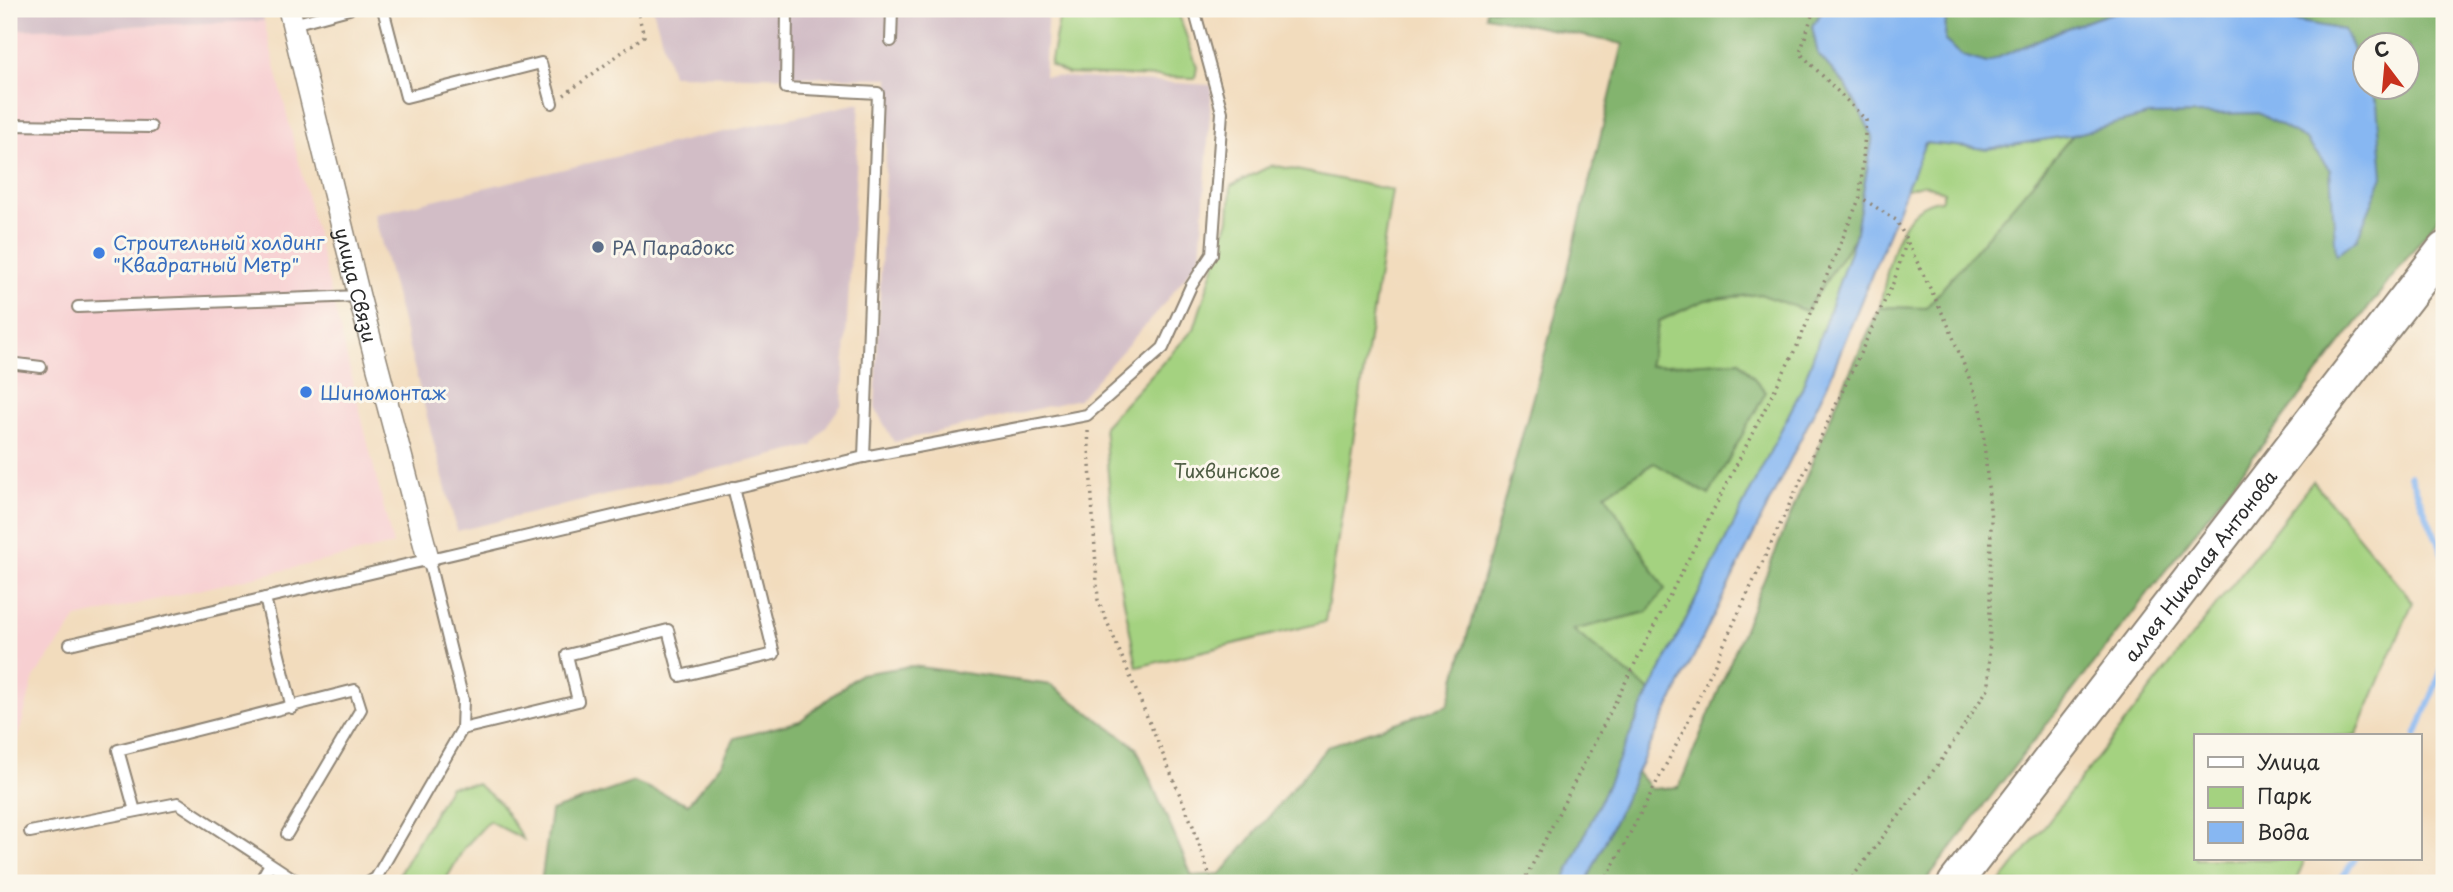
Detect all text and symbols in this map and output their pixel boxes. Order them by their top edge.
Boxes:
north arrow [2352,32,2422,102]
text: С [2370,33,2392,64]
street label: улица Связи [329,224,385,345]
place label: Строительный холдинг "Квадратный Метр" [113,228,325,278]
place label: РА Парадокс [612,233,734,261]
marker: РА Парадокс [590,239,606,255]
marker: Строительный холдинг "Квадратный Метр" [91,245,107,261]
place label: Шиномонтаж [320,378,446,406]
marker: Шиномонтаж [298,384,314,400]
park label: Тихвинское [1173,456,1281,484]
street label: аллея Николая Антонова [2117,463,2283,668]
legend [2194,734,2422,860]
text: Улица [2257,745,2320,777]
text: Парк [2257,779,2312,811]
text: Вода [2257,815,2309,847]

